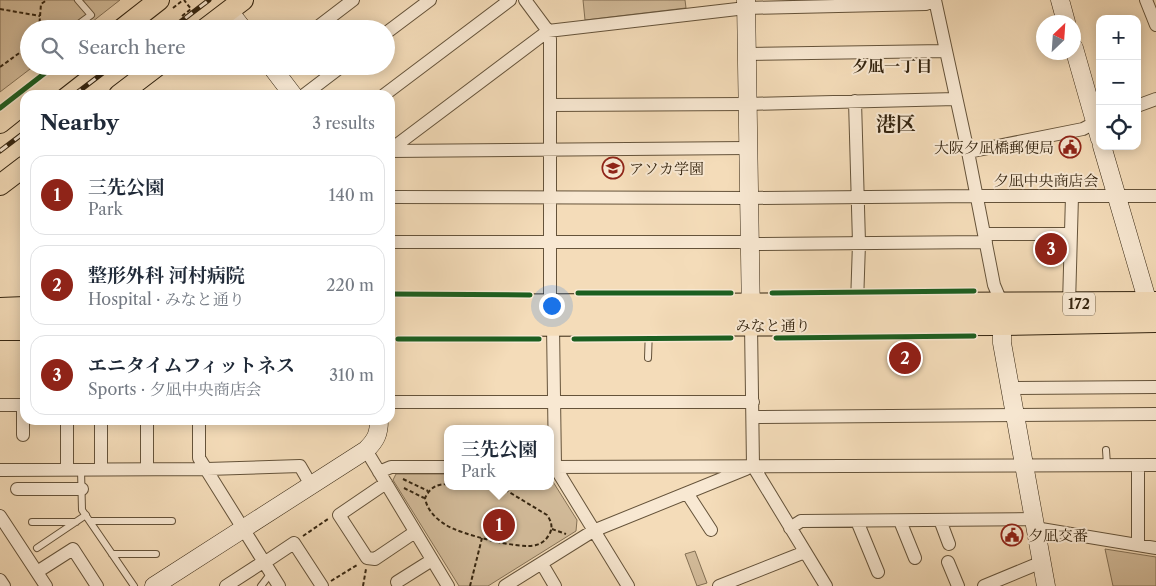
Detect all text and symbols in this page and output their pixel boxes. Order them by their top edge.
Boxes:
north arrow [1036,15,1081,60]
map controls [1096,15,1141,150]
button: + [1096,15,1141,60]
search box [20,20,395,75]
icon: search [38,34,66,62]
text: Search here [78,36,186,59]
district label: 夕凪一丁目 [852,56,932,76]
button: − [1096,60,1141,105]
button: locate [1096,105,1141,150]
text: Nearby [40,110,119,135]
district label: 港区 [876,112,916,136]
text: 3 results [312,113,375,133]
public building icon: 大阪夕凪橋郵便局 [1058,135,1082,159]
place label: 大阪夕凪橋郵便局 [934,138,1054,157]
school or university icon: アソカ学園 [601,156,625,180]
place label: アソカ学園 [629,159,704,178]
street label: 夕凪中央商店会 [993,171,1099,190]
text: 三先公園 [88,176,164,199]
text: 1 [53,185,61,205]
text: 140 m [329,185,374,205]
text: Park [88,199,123,219]
pin: 3 [1035,230,1067,268]
text: 整形外科 河村病院 [88,264,245,287]
text: 2 [52,275,62,295]
text: 220 m [326,275,374,295]
text: Hospital · みなと通り [88,289,245,309]
road number: 172 [1063,292,1095,316]
your location [539,293,565,319]
street label: みなと通り [735,316,811,335]
pin: 2 [889,339,921,377]
text: エニタイムフィットネス [88,354,295,377]
text: 3 [52,365,62,385]
text: 310 m [329,365,374,385]
text: Sports · 夕凪中央商店会 [88,379,262,399]
popup [444,425,554,490]
text: 三先公園 [461,438,537,461]
text: Park [461,461,496,481]
pin: 1 [483,506,515,544]
public building icon: 夕凪交番 [1000,523,1024,547]
place label: 夕凪交番 [1028,526,1088,545]

